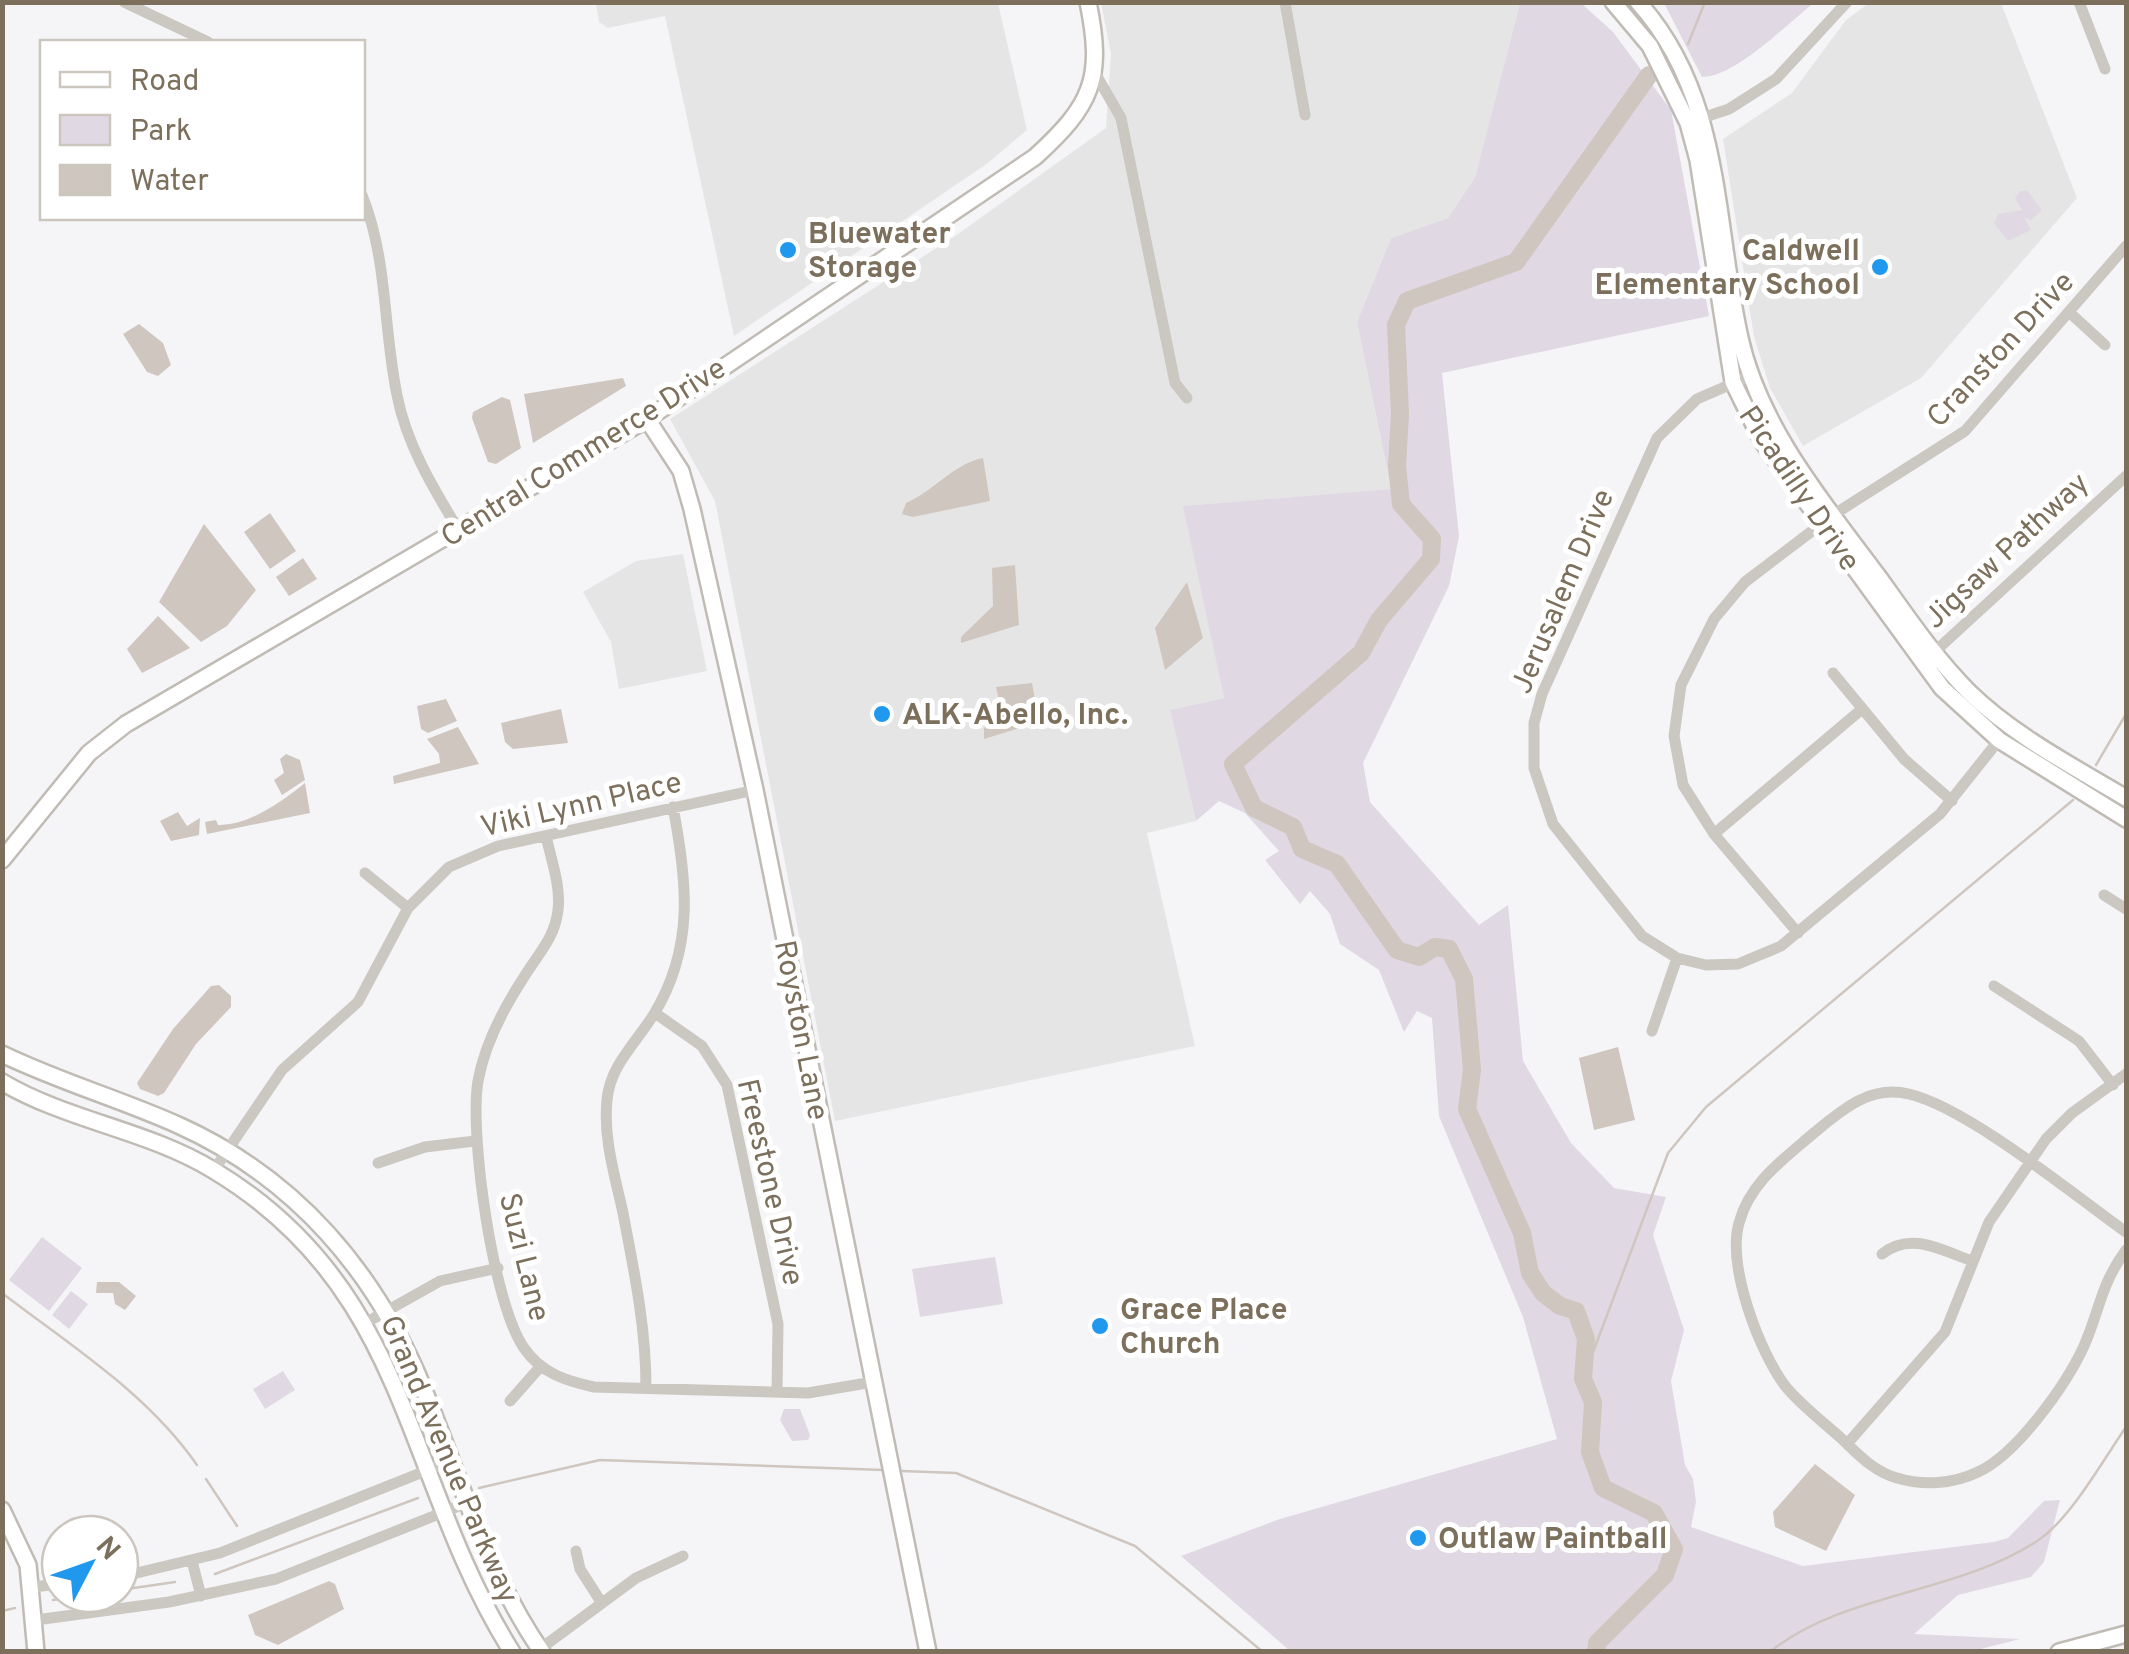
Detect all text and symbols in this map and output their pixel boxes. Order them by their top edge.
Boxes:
legend [40,40,365,220]
text: Road [130,64,199,101]
text: Park [130,114,192,151]
text: Water [130,164,209,201]
place label: Bluewater Storage [808,217,951,288]
place label: Caldwell Elementary School [1594,234,1860,305]
marker: Bluewater Storage [777,239,799,261]
marker: Caldwell Elementary School [1869,256,1891,278]
street label: Cranston Drive [1920,265,2084,436]
street label: Central Commerce Drive [435,351,734,557]
street label: Picadilly Drive [1729,400,1867,579]
street label: Jigsaw Pathway [1917,466,2098,638]
street label: Jerusalem Drive [1505,484,1624,700]
place label: ALK-Abello, Inc. [902,698,1128,735]
marker: ALK-Abello, Inc. [871,703,893,725]
street label: Viki Lynn Place [477,765,686,848]
street label: Royston Lane [764,937,835,1124]
street label: Freestone Drive [727,1076,810,1290]
street label: Suzi Lane [489,1190,556,1326]
place label: Grace Place Church [1120,1293,1287,1364]
street label: Grand Avenue Parkway [370,1310,525,1610]
marker: Grace Place Church [1089,1315,1111,1337]
north arrow [40,1514,140,1614]
place label: Outlaw Paintball [1438,1522,1668,1559]
marker: Outlaw Paintball [1407,1527,1429,1549]
text: N [86,1530,127,1569]

